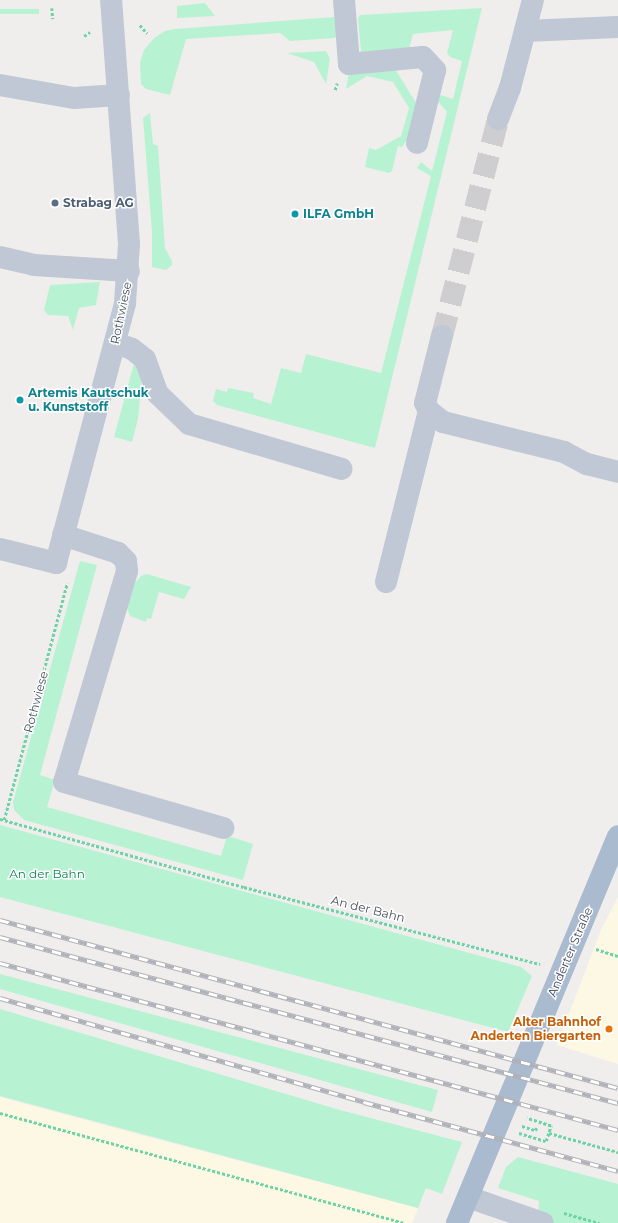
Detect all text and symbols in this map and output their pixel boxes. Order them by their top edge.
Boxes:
place label: Strabag AG [63,196,134,210]
marker: Strabag AG [50,198,60,208]
place label: ILFA GmbH [303,207,374,221]
marker: ILFA GmbH [290,209,300,219]
street label: Rothwiese [107,281,135,345]
place label: Artemis Kautschuk u. Kunststoff [28,386,149,414]
marker: Artemis Kautschuk u. Kunststoff [15,395,25,405]
street label: Rothwiese [21,670,51,734]
park label: An der Bahn [9,867,85,881]
street label: An der Bahn [330,893,406,925]
street label: Anderter Straße [545,905,595,999]
place label: Alter Bahnhof Anderten Biergarten [470,1015,601,1043]
marker: Alter Bahnhof Anderten Biergarten [604,1024,614,1034]

